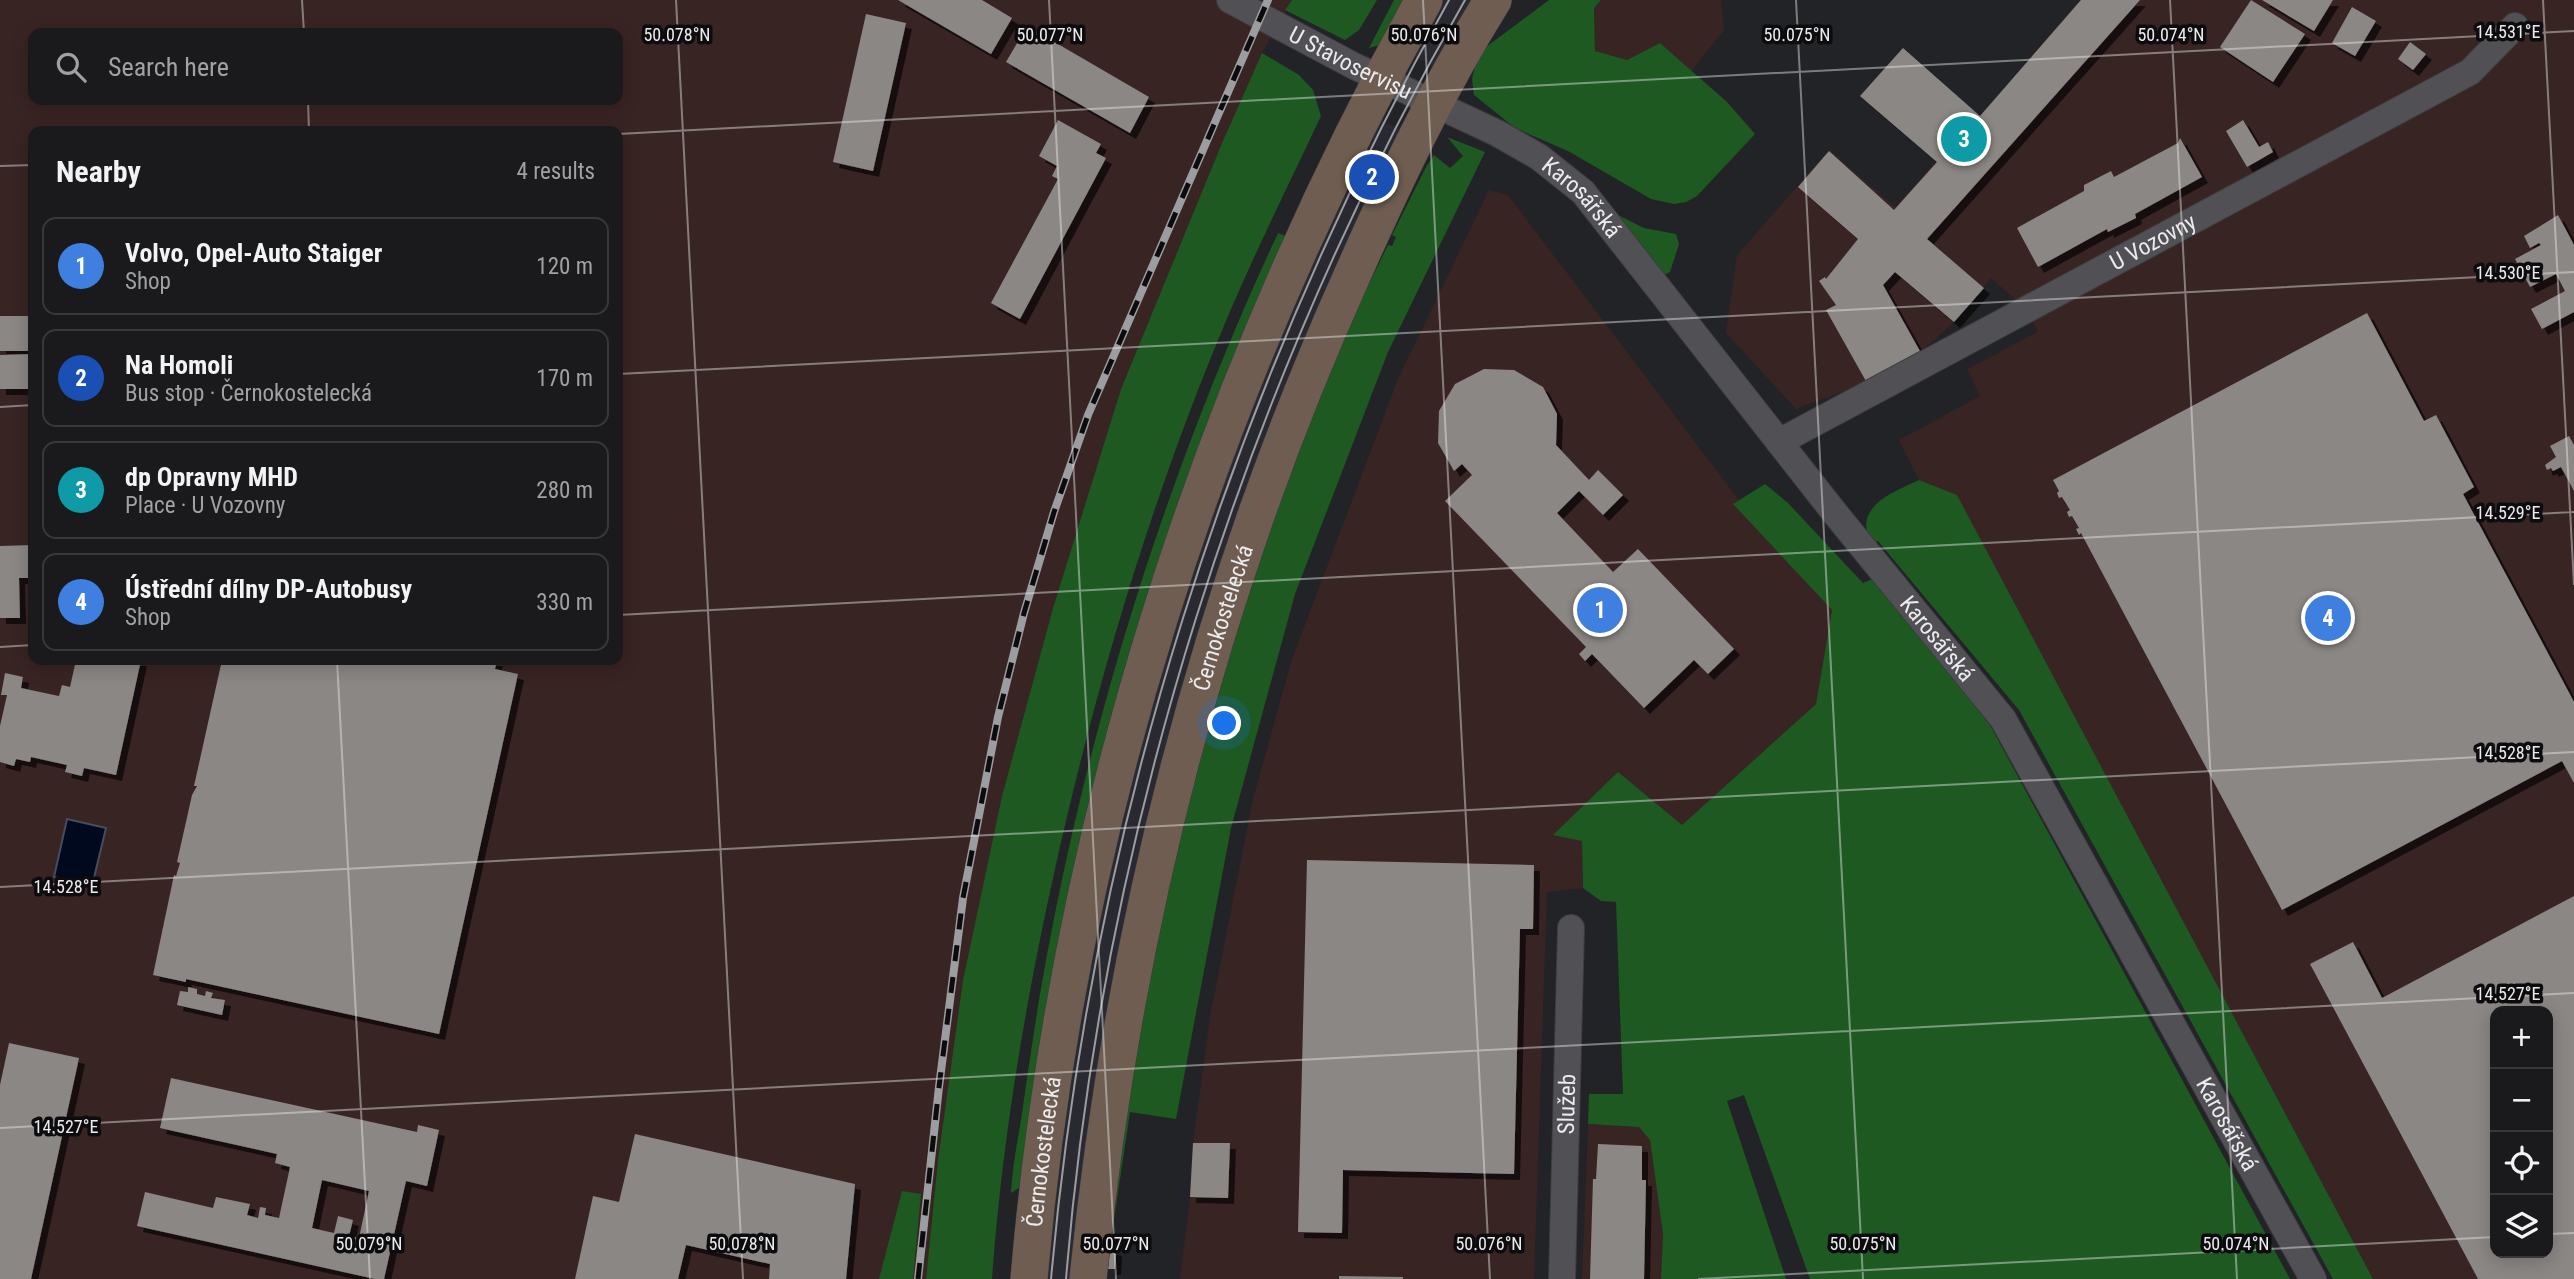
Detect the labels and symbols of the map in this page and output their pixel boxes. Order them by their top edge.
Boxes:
street label: U Stavoservisu [1284,21,1416,105]
text: 14.531°E [2476,21,2540,42]
text: 50.078°N [643,24,711,45]
text: 50.077°N [1016,24,1084,45]
text: 50.076°N [1390,24,1458,45]
text: 50.075°N [1763,24,1831,45]
text: 50.074°N [2137,24,2205,45]
pin: 3 [1941,113,1987,165]
pin: 2 [1349,151,1395,203]
street label: Karosářská [1537,152,1627,243]
street label: U Vozovny [2105,208,2201,276]
text: 14.530°E [2476,262,2540,283]
text: 14.529°E [2476,502,2540,523]
street label: Černokostelecká [1186,541,1259,694]
pin: 1 [1577,584,1623,636]
street label: Karosářská [1894,591,1980,687]
pin: 4 [2305,592,2351,644]
your location [1207,706,1241,740]
text: 14.528°E [2476,742,2540,763]
text: 14.528°E [34,876,98,897]
text: 14.527°E [2476,983,2540,1004]
street label: Karosářská [2190,1073,2263,1176]
street label: Služeb [1553,1074,1581,1135]
street label: Černokostelecká [1019,1075,1067,1228]
text: 14.527°E [34,1116,98,1137]
text: 50.079°N [335,1233,403,1254]
text: 50.078°N [708,1233,776,1254]
text: 50.077°N [1082,1233,1150,1254]
text: 50.076°N [1455,1233,1523,1254]
text: 50.075°N [1829,1233,1897,1254]
text: 50.074°N [2202,1233,2270,1254]

